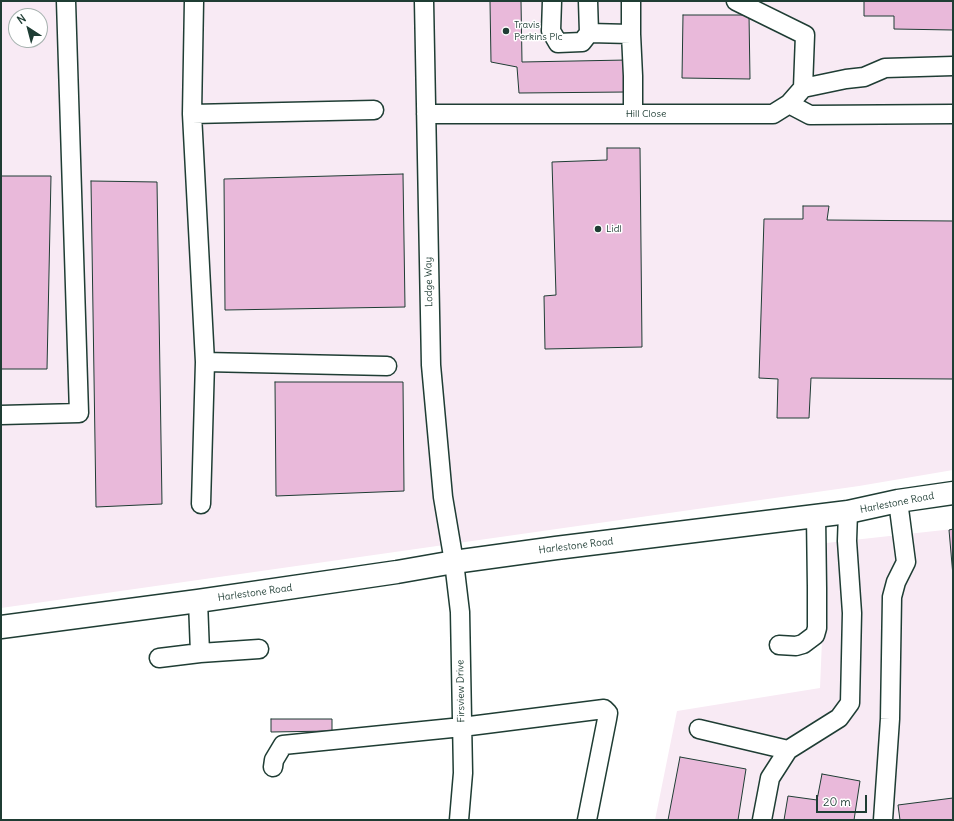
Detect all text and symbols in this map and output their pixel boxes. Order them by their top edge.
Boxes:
north arrow [8,8,48,48]
text: N [14,11,29,27]
place label: Travis Perkins Plc [514,19,562,42]
marker: Travis Perkins Plc [501,26,511,36]
street label: Hill Close [626,108,666,120]
place label: Lidl [606,223,622,235]
marker: Lidl [593,224,603,234]
street label: Lodge Way [423,257,435,307]
street label: Harlestone Road [859,490,935,516]
street label: Harlestone Road [538,535,614,557]
street label: Harlestone Road [217,582,293,604]
street label: Firsview Drive [454,659,468,723]
scale bar [818,787,869,813]
text: 20 m [823,794,851,809]

